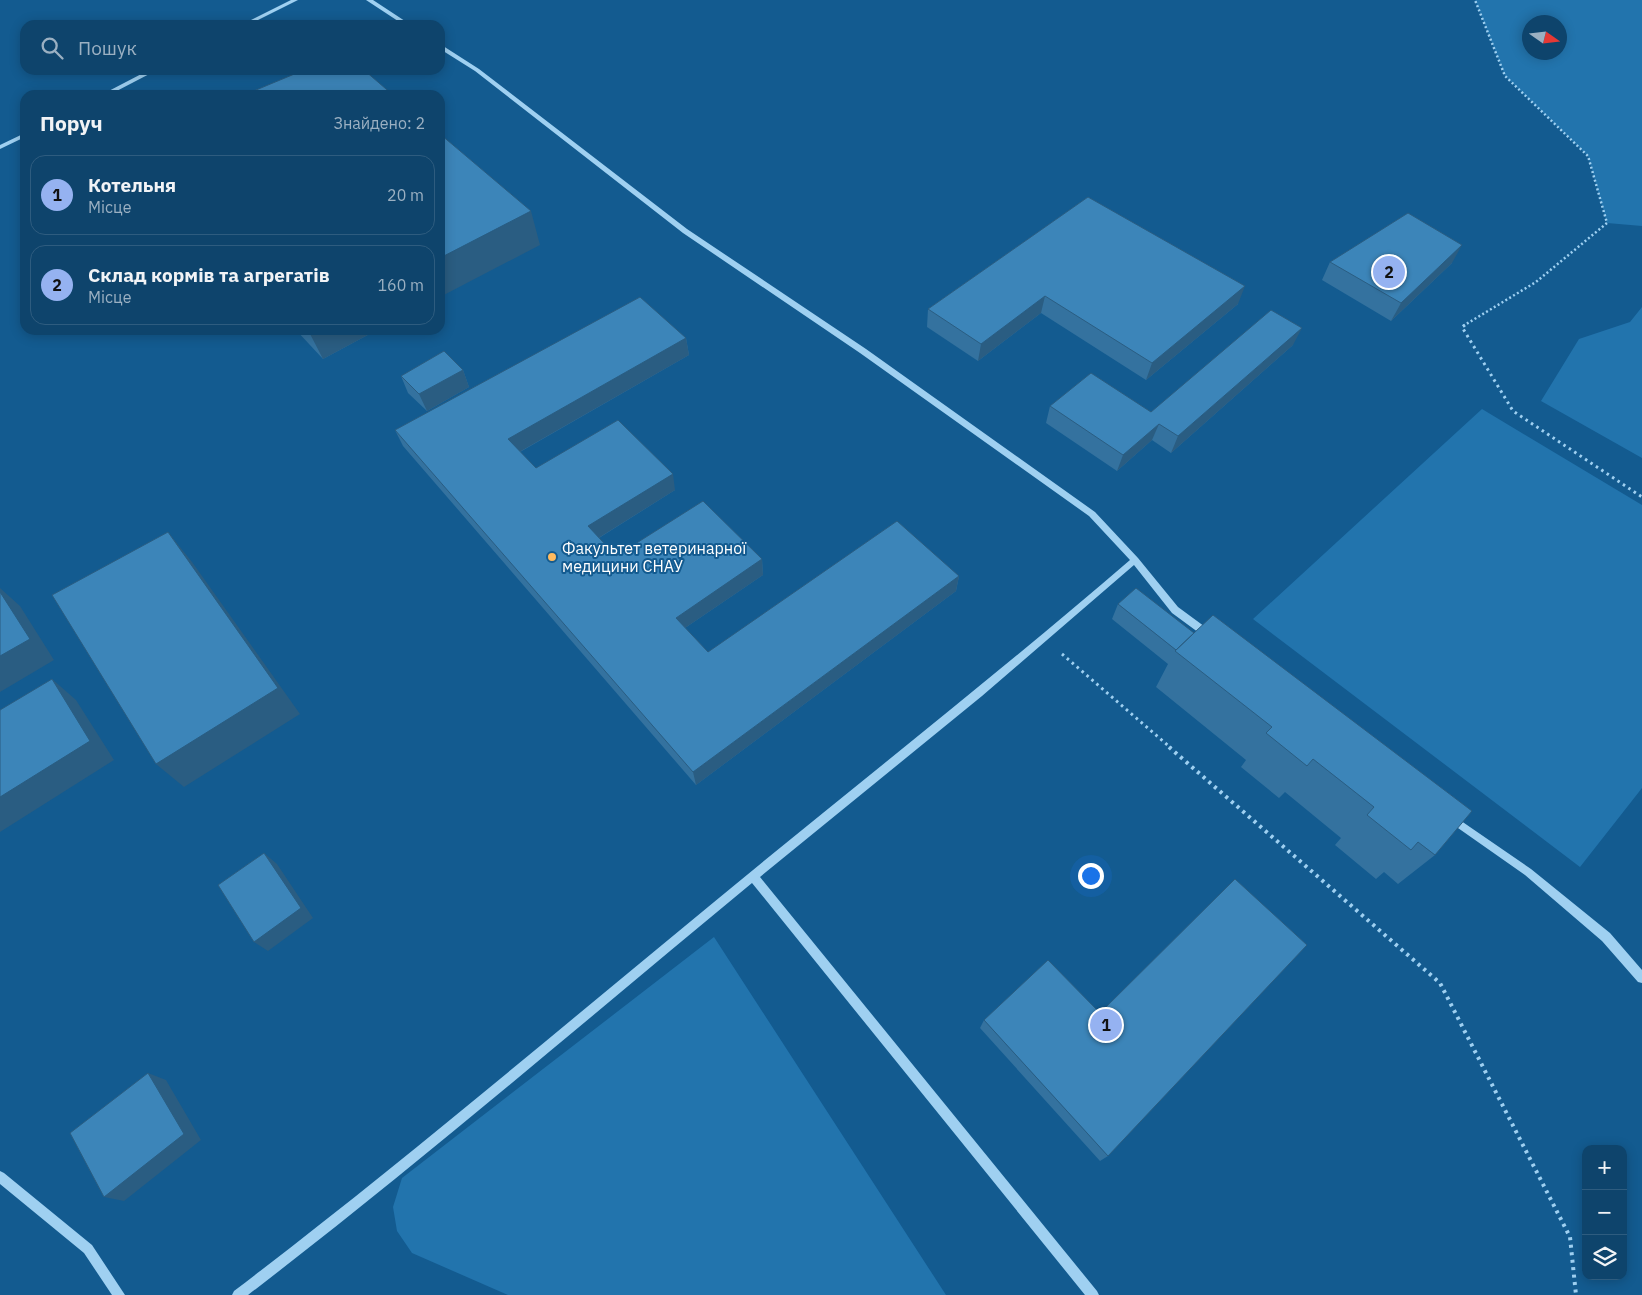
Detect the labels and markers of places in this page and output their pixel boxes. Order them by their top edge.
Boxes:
pin: 2 [1373,253,1405,291]
place label: Факультет ветеринарної медицини СНАУ [562,538,747,576]
marker: Факультет ветеринарної медицини СНАУ [546,551,558,563]
pin: 1 [1090,1006,1122,1044]

